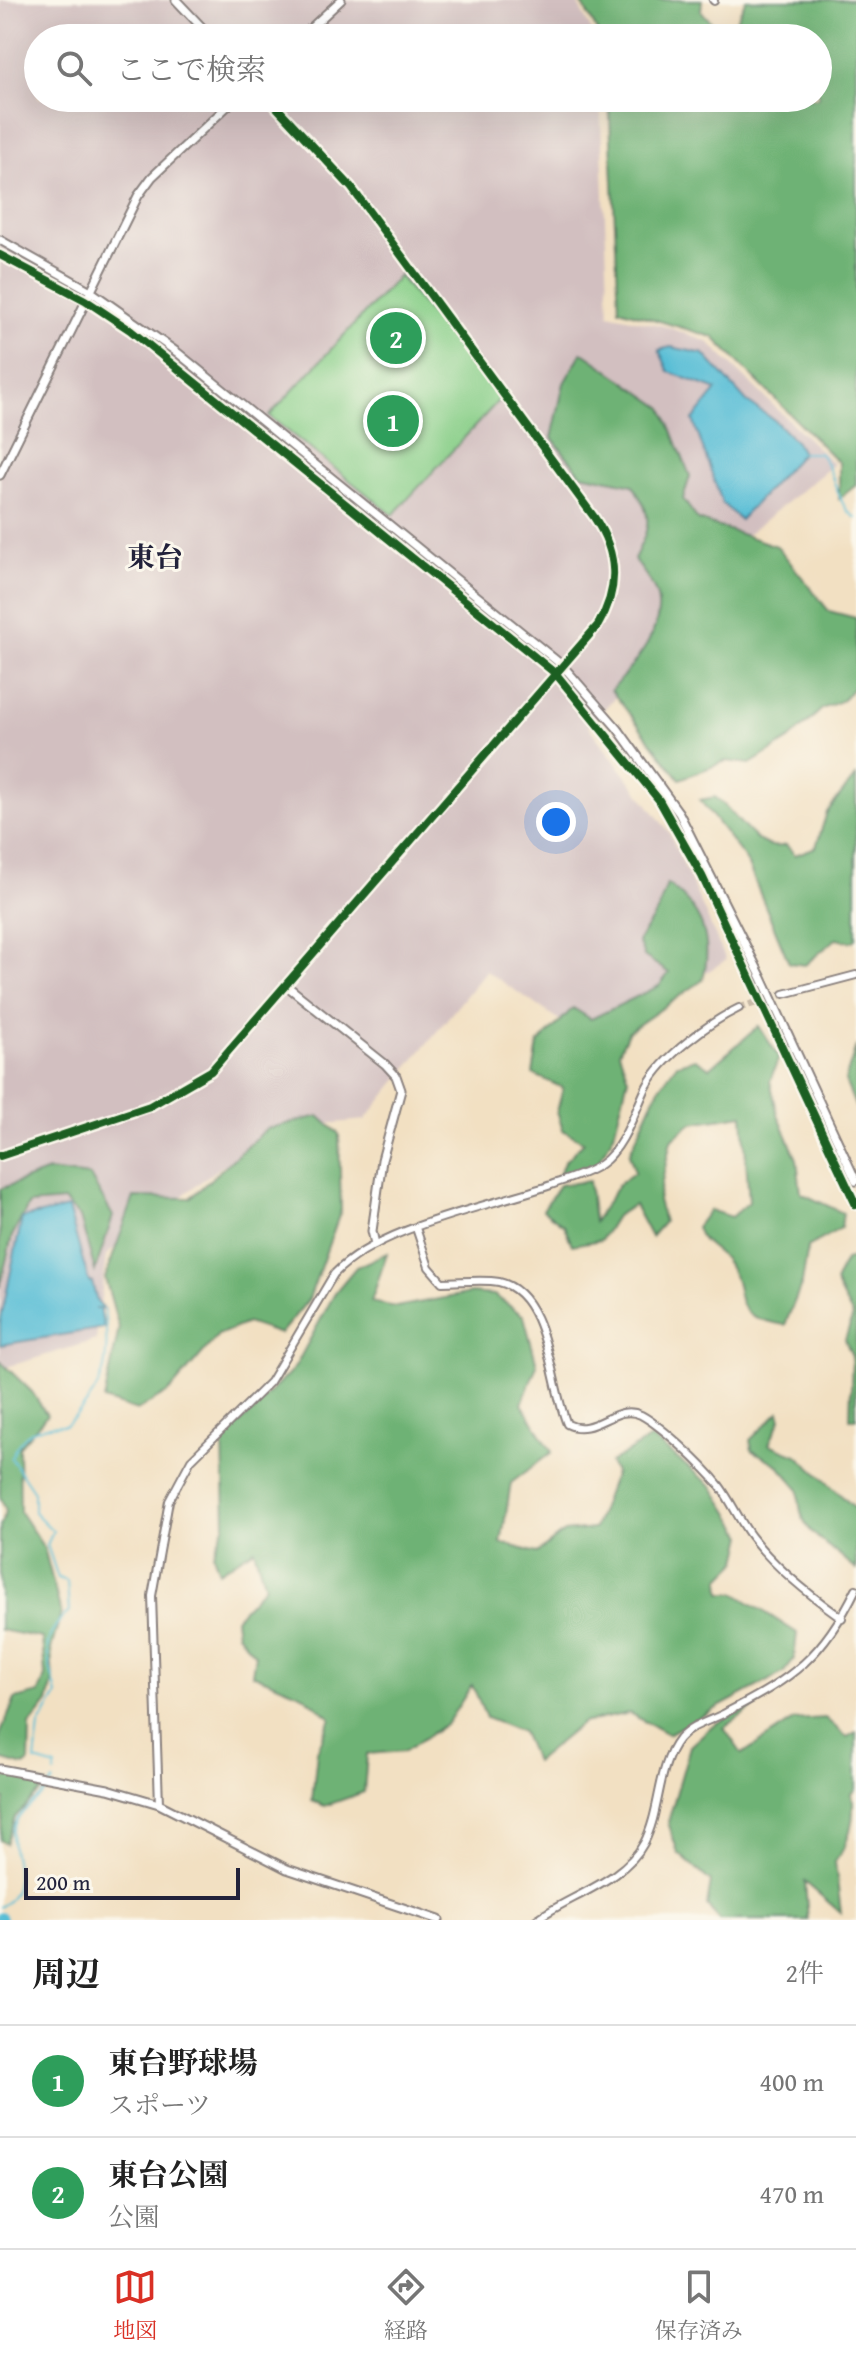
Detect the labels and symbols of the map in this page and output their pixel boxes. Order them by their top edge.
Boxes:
pin: 2 [370,308,422,368]
pin: 1 [367,391,419,451]
district label: 東台 [127,536,183,577]
your location [536,802,576,842]
scale bar [24,1864,240,1900]

